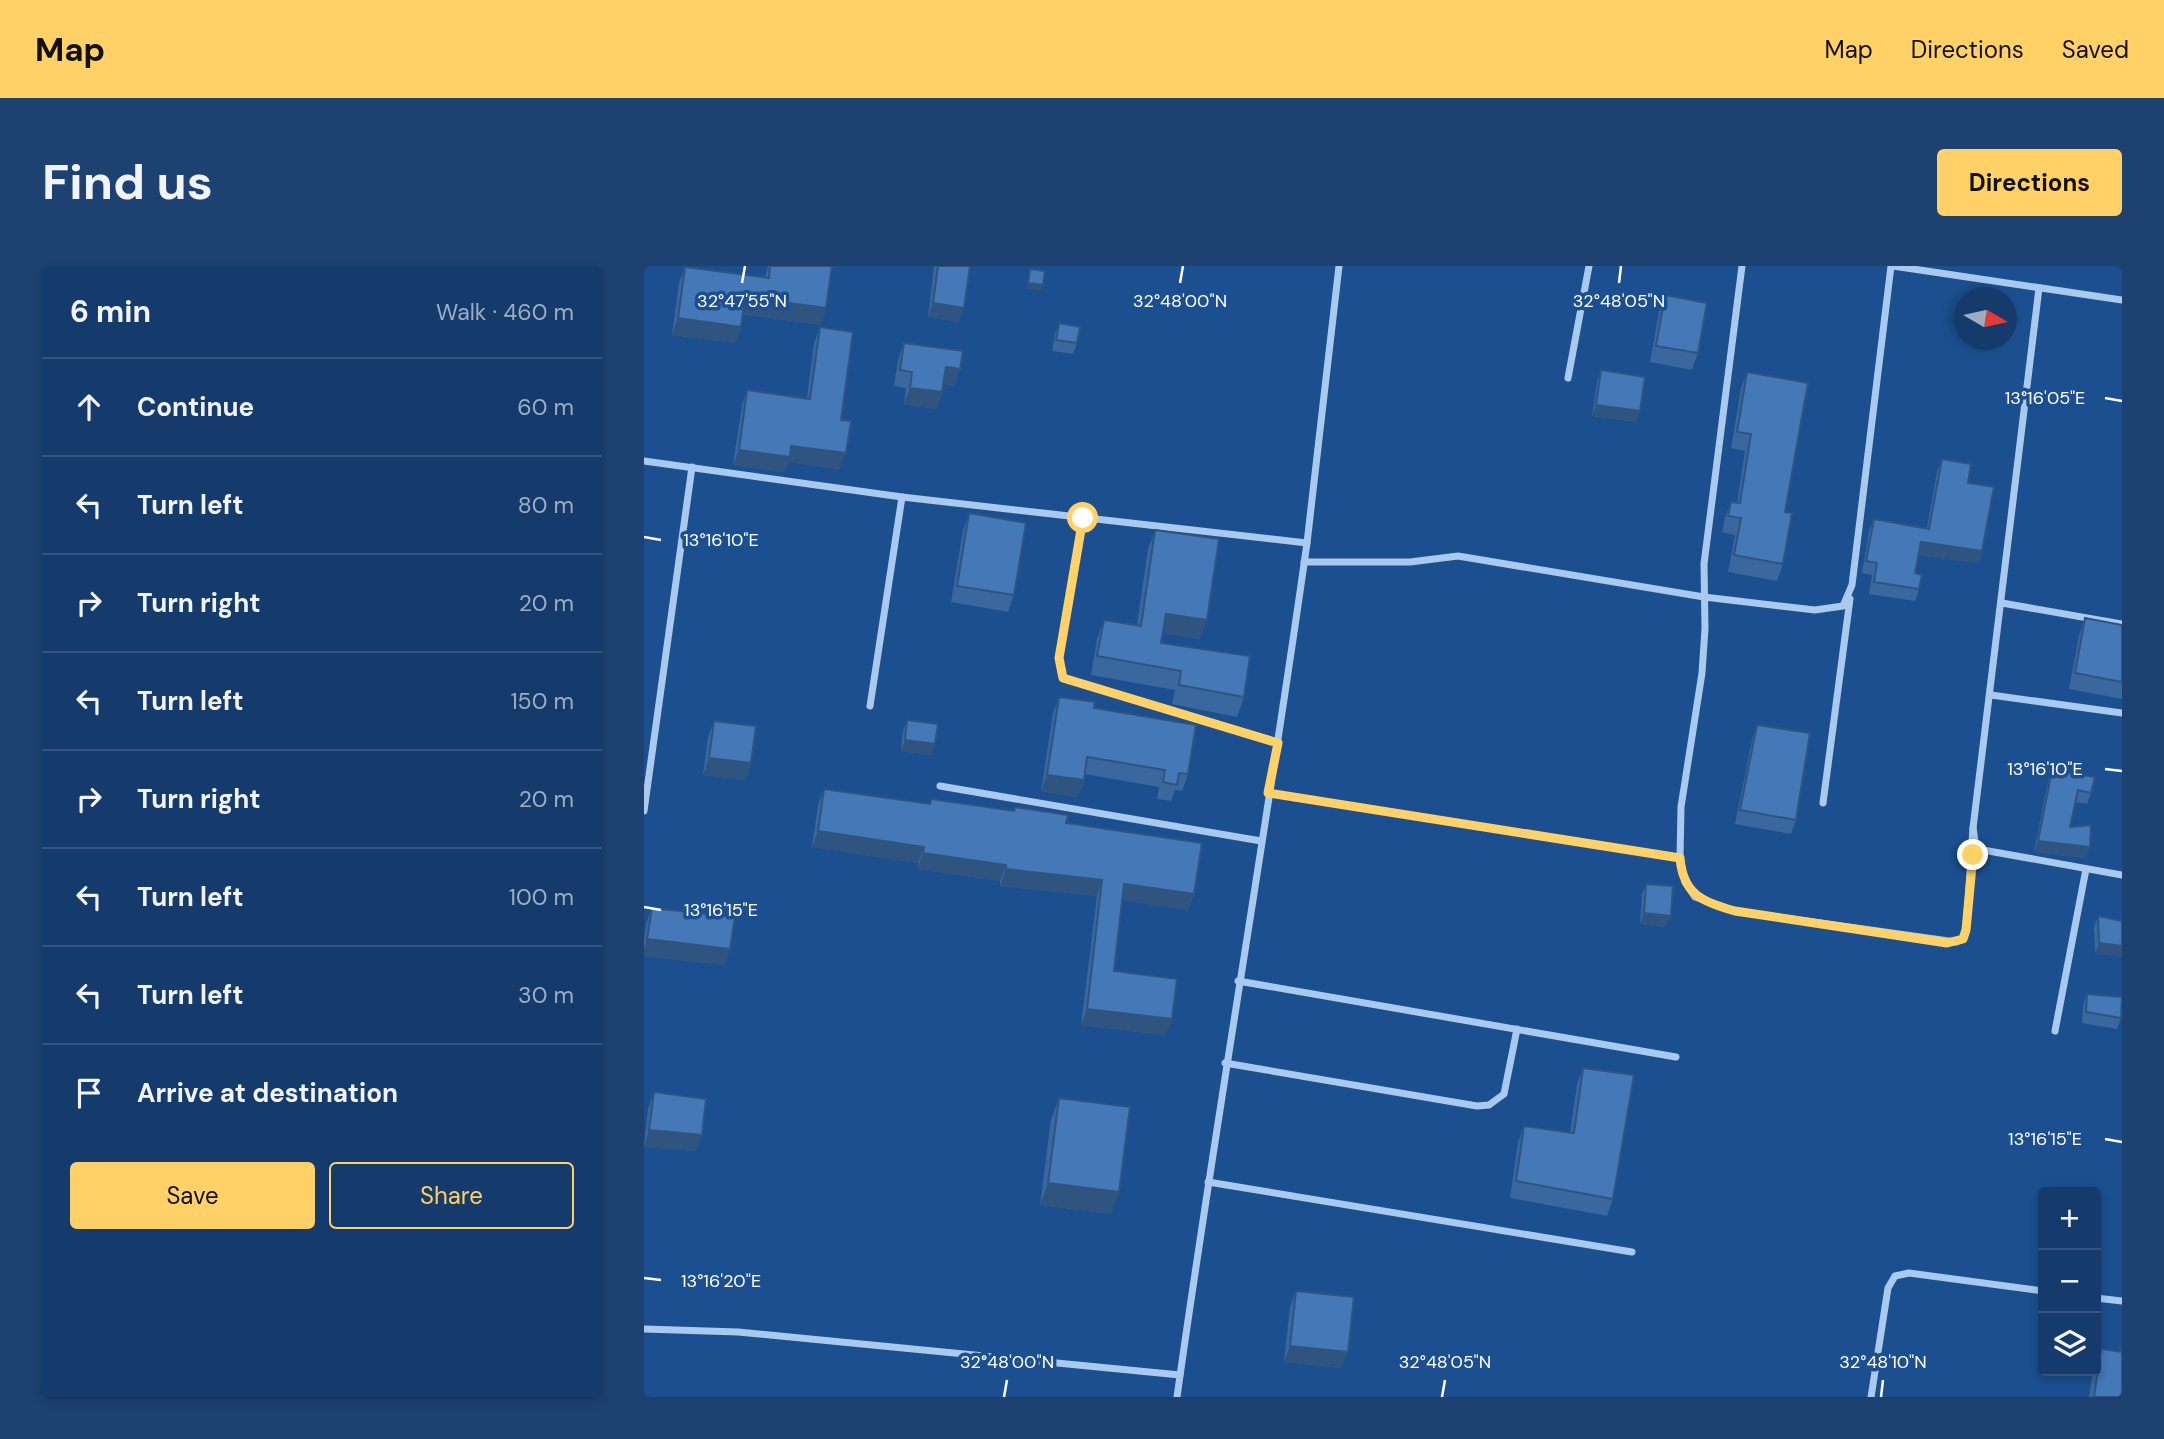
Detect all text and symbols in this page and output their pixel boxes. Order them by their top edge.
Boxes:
text: Map [35,28,105,71]
text: Map [1825,34,1873,65]
text: Directions [1911,34,2024,65]
text: Saved [2062,34,2129,65]
button: Directions [1937,149,2122,216]
text: Find us [42,150,213,214]
north arrow [1954,287,2017,350]
text: 32°47'55"N [697,289,787,313]
text: 32°48'00"N [1133,289,1227,313]
text: 32°48'05"N [1573,289,1665,313]
text: 6 min [70,292,151,331]
text: Walk · 460 m [436,297,574,327]
text: 13°16'05"E [2005,386,2085,410]
icon: ahead [70,388,108,426]
text: Continue [137,390,254,424]
text: 60 m [517,392,574,422]
icon: left [70,486,108,524]
text: Turn left [137,488,244,522]
text: 80 m [518,490,574,520]
route start [1067,502,1098,533]
text: 13°16'10"E [683,528,759,552]
icon: right [70,584,108,622]
text: Turn right [137,586,261,620]
text: 20 m [519,588,574,618]
icon: left [70,682,108,720]
text: Turn left [137,684,244,718]
text: 150 m [510,686,574,716]
text: 13°16'10"E [2007,757,2083,781]
icon: right [70,780,108,818]
text: Turn right [137,782,261,816]
text: 20 m [519,784,574,814]
route end [1957,839,1988,870]
icon: left [70,878,108,916]
text: Turn left [137,880,244,914]
text: 100 m [509,882,574,912]
text: 13°16'15"E [684,898,758,922]
icon: left [70,976,108,1014]
text: Turn left [137,978,244,1012]
text: 30 m [518,980,574,1010]
icon: arrive [70,1074,108,1112]
text: Arrive at destination [137,1076,398,1110]
text: 13°16'15"E [2008,1127,2082,1151]
button: Save [70,1162,315,1229]
button: Share [329,1162,574,1229]
map controls [2038,1187,2101,1376]
button: + [2038,1187,2101,1250]
button: − [2038,1250,2101,1313]
text: 13°16'20"E [681,1269,761,1293]
button: layers [2038,1313,2101,1376]
text: 32°48'00"N [960,1350,1054,1374]
text: 32°48'05"N [1399,1350,1491,1374]
text: 32°48'10"N [1839,1350,1927,1374]

